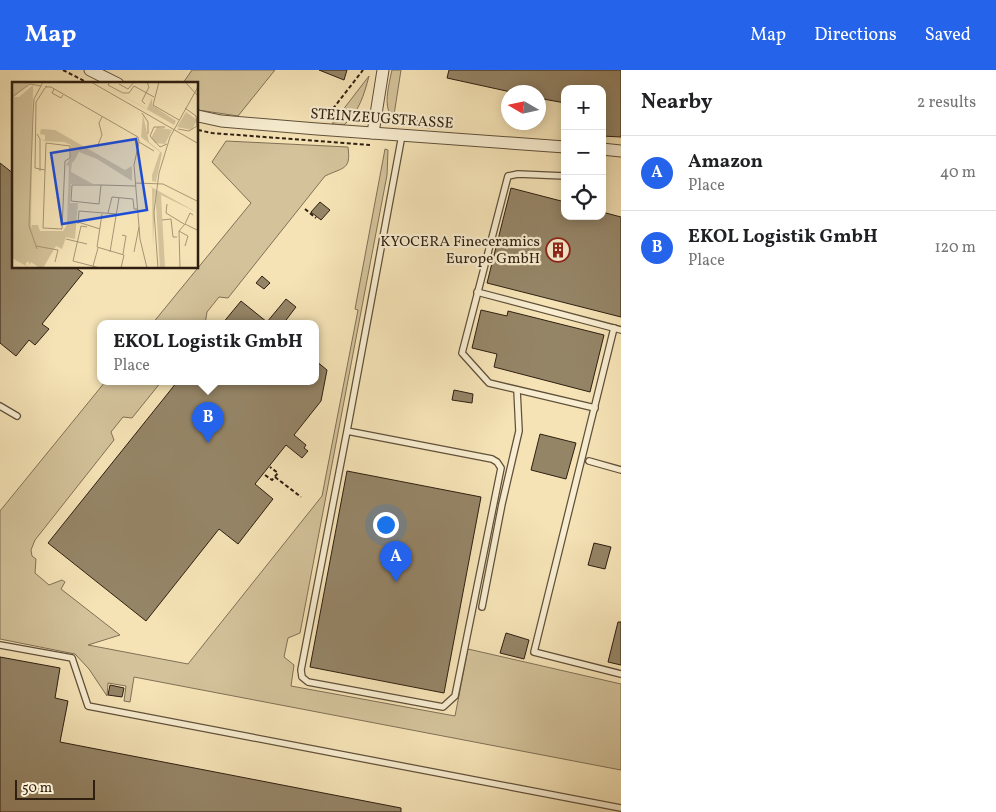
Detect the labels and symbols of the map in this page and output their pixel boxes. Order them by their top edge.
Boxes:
inset map [12,82,199,269]
north arrow [501,85,546,130]
street label: STEINZEUGSTRASSE [310,104,454,135]
place label: KYOCERA Fineceramics Europe GmbH [380,232,540,270]
building icon: KYOCERA Fineceramics Europe GmbH [545,237,571,263]
pin: B [192,402,224,443]
your location [373,512,399,538]
pin: A [380,541,412,582]
scale bar [15,777,95,800]

